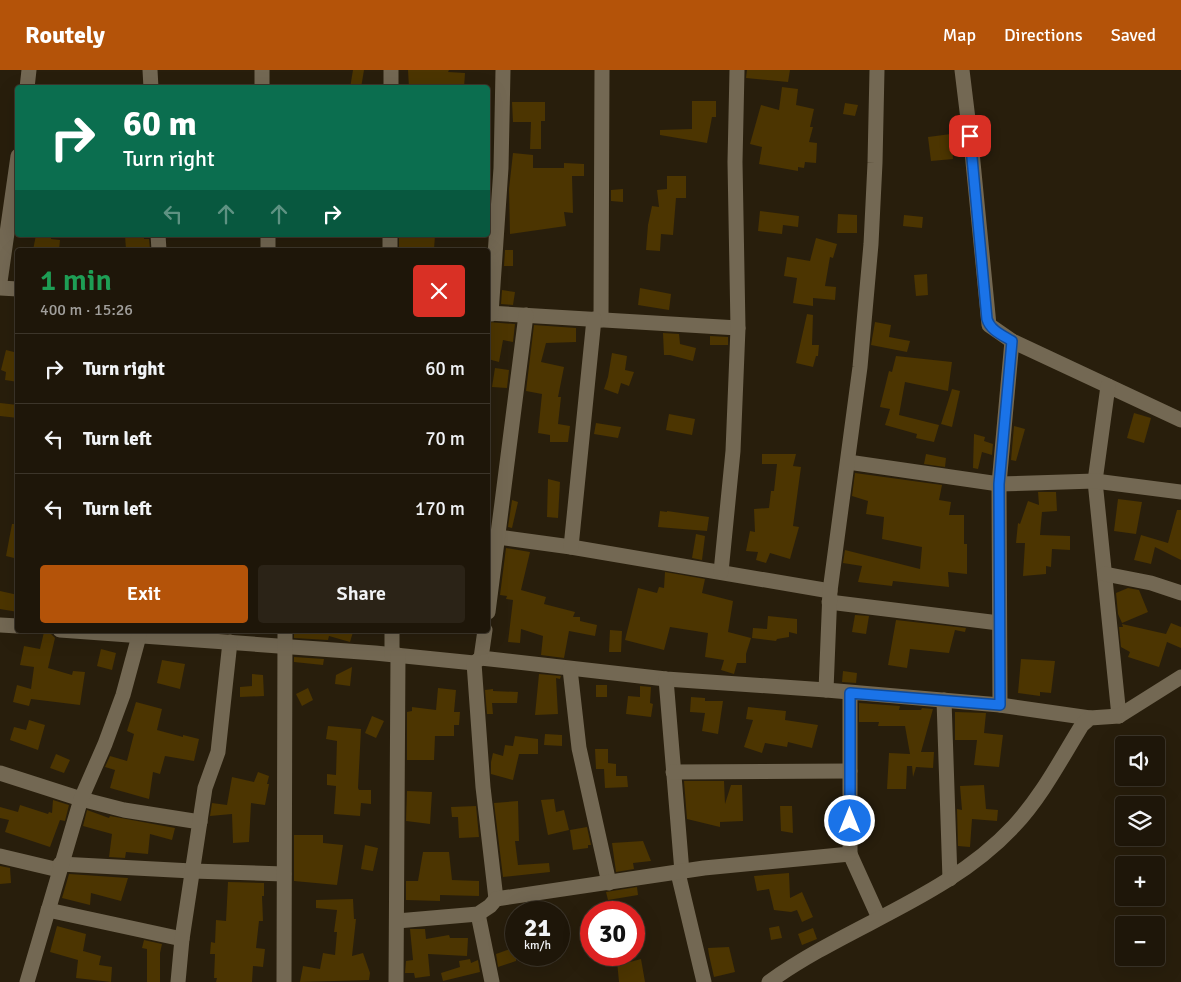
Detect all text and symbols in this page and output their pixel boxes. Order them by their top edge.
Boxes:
text: Routely [25,20,105,50]
text: Map [943,24,976,46]
text: Directions [1004,24,1083,46]
text: Saved [1111,24,1156,46]
text: 60 m [123,102,197,145]
icon: right [40,105,105,170]
pin [949,115,991,157]
icon: arrive [956,122,984,150]
text: Turn right [123,145,215,172]
icon: left [159,200,187,228]
icon: ahead [212,200,240,228]
icon: ahead [265,200,293,228]
icon: right [318,200,346,228]
text: 1 min [40,262,112,299]
button: close [413,265,465,317]
text: 400 m · 15:26 [40,300,133,320]
icon: right [40,355,68,383]
text: Turn right [83,357,165,381]
text: 60 m [425,357,465,381]
icon: left [40,425,68,453]
text: Turn left [83,427,152,451]
text: 70 m [425,427,465,451]
icon: left [40,495,68,523]
text: Turn left [83,497,152,521]
text: 170 m [415,497,465,521]
button: Exit [40,565,248,623]
button: Share [258,565,465,623]
map controls [1115,736,1165,966]
button: sound [1115,736,1165,786]
position arrow [823,794,875,846]
button: layers [1115,796,1165,846]
button: + [1115,856,1165,906]
speed limit sign: 30 [580,901,645,966]
text: 21 [524,912,551,943]
button: − [1115,916,1165,966]
text: km/h [524,938,551,953]

